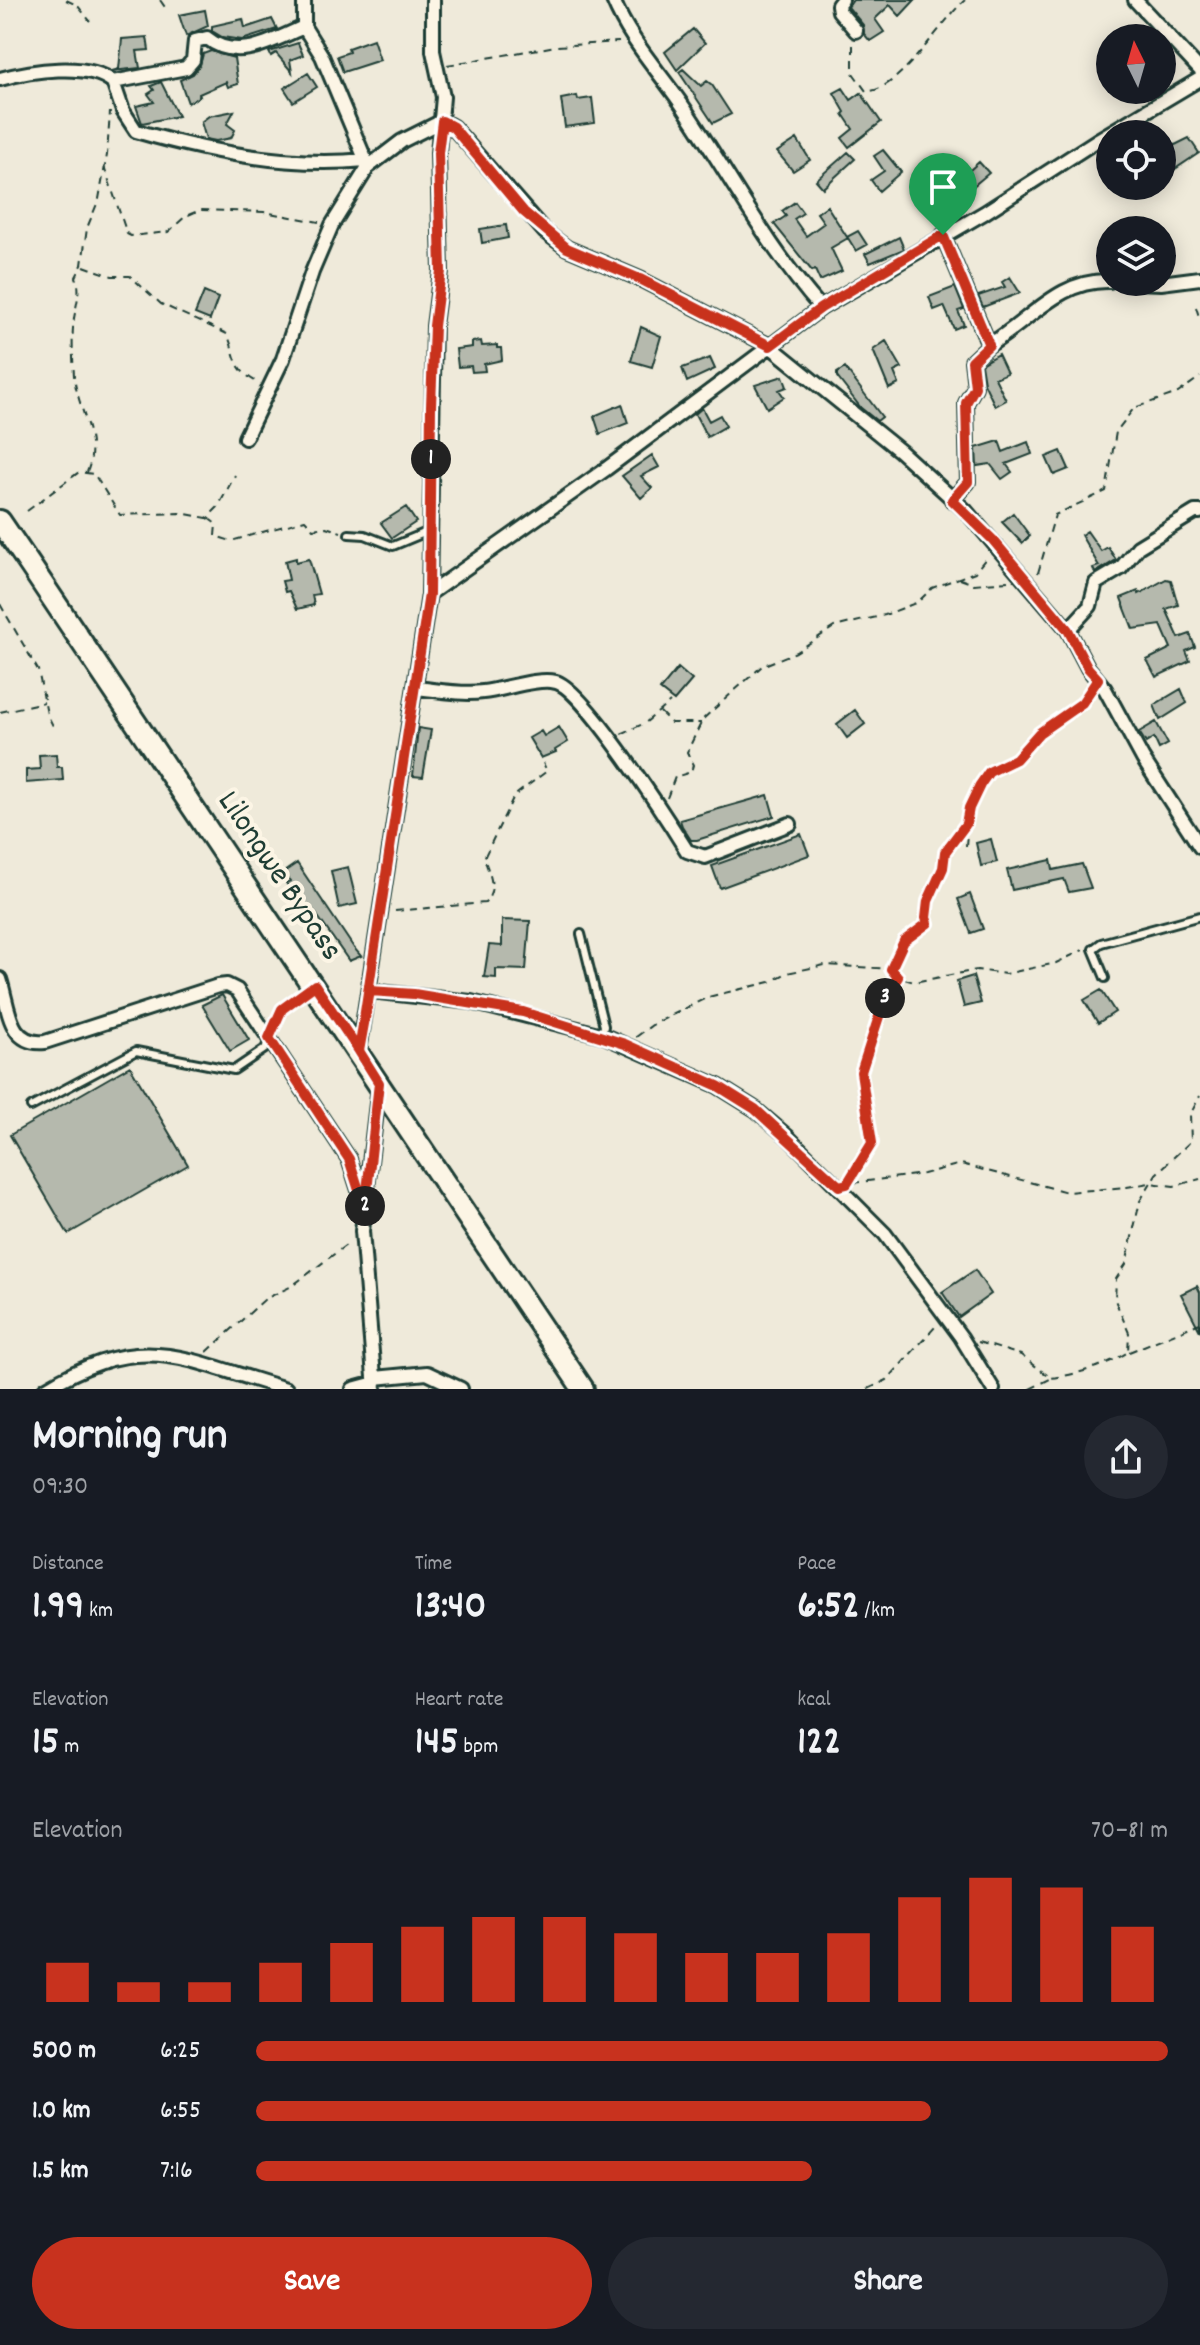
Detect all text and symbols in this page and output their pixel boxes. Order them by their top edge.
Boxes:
north arrow [1096,24,1176,104]
map controls [1096,24,1176,296]
button: locate [1096,120,1176,200]
pin [909,153,977,235]
icon: arrive [921,165,965,209]
button: layers [1096,216,1176,296]
pin: 1 [411,439,451,479]
text: 1 [429,443,433,474]
street label: Lilongwe Bypass [204,783,352,971]
pin: 3 [865,978,905,1018]
text: 3 [880,982,890,1013]
pin: 2 [345,1186,385,1226]
text: 2 [360,1190,370,1221]
text: Morning run [32,1407,227,1470]
button: share [1084,1415,1168,1499]
text: 09:30 [32,1469,88,1506]
text: Distance [32,1549,104,1580]
text: Time [415,1549,452,1580]
text: Pace [797,1549,836,1580]
text: 1.99 [32,1580,84,1637]
text: 13:40 [415,1580,486,1637]
text: 6:52 [797,1580,860,1637]
text: km [84,1596,113,1627]
text: /km [860,1596,895,1627]
text: Elevation [32,1685,109,1716]
text: Heart rate [415,1685,504,1716]
text: kcal [797,1685,831,1716]
text: 15 [32,1716,59,1773]
text: 145 [415,1716,459,1773]
text: 122 [797,1716,841,1773]
text: m [59,1732,79,1763]
text: bpm [459,1732,498,1763]
text: Elevation [32,1813,122,1850]
text: 70–81 m [1091,1813,1168,1850]
text: 500 m [32,2033,96,2070]
text: 6:25 [160,2033,200,2070]
text: 1.0 km [32,2093,91,2130]
text: 6:55 [160,2093,201,2130]
text: 1.5 km [32,2153,89,2190]
text: 7:16 [160,2153,193,2190]
button: Save [32,2237,592,2329]
button: Share [608,2237,1168,2329]

